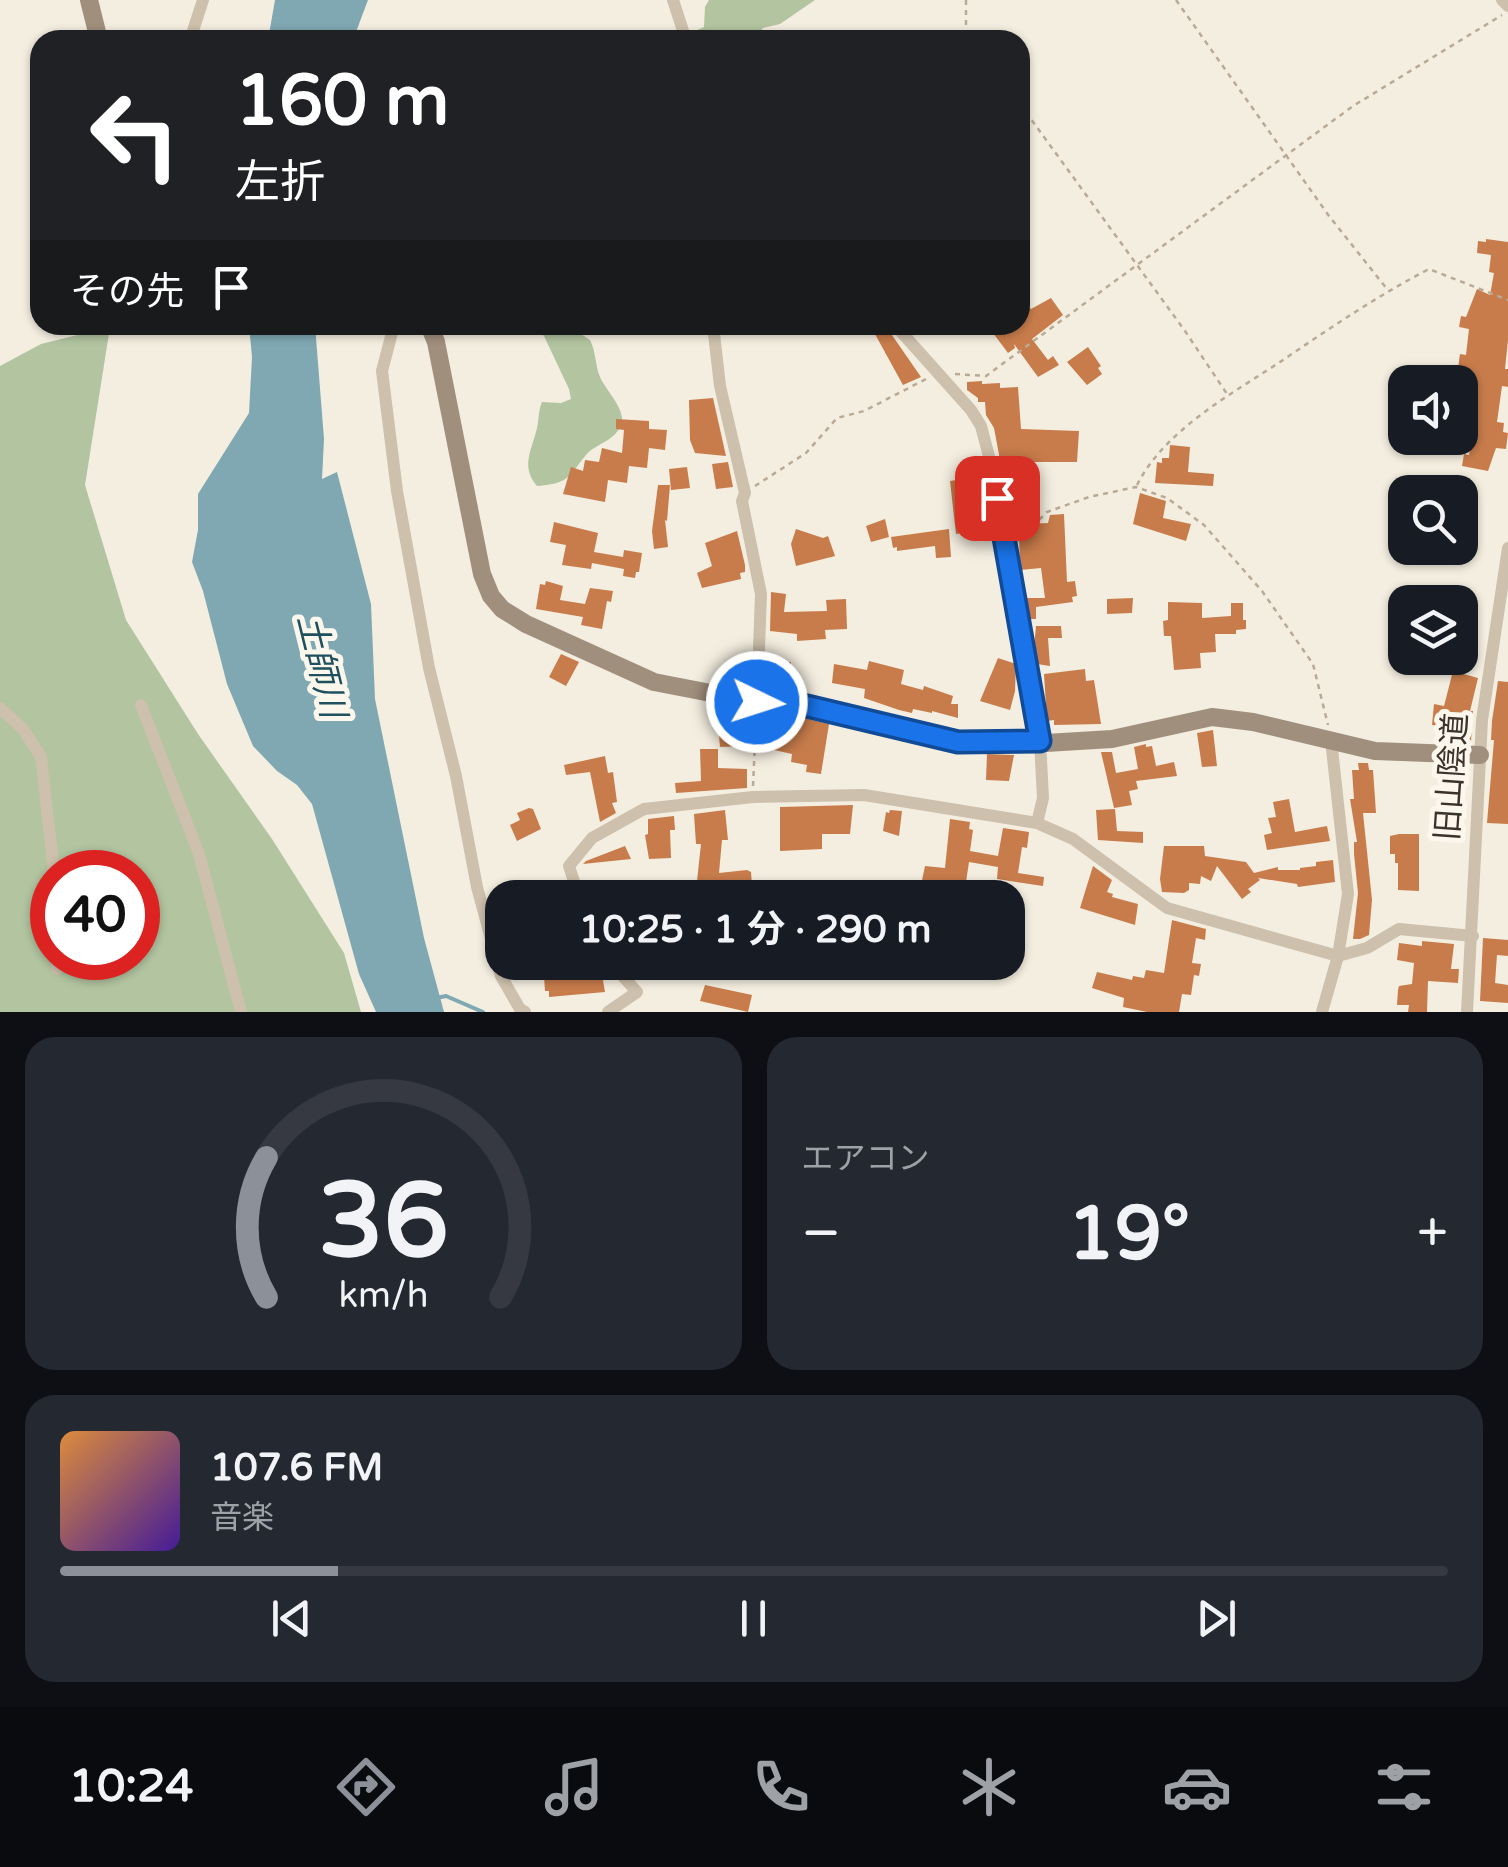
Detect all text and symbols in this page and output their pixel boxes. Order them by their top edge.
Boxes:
text: 160 m [235,60,449,144]
icon: left [70,70,200,200]
text: 左折 [235,156,325,210]
icon: arrive [204,260,259,315]
text: その先 [70,269,184,315]
map controls [1388,365,1478,675]
button: sound [1388,365,1478,455]
pin [955,456,1040,541]
icon: arrive [970,471,1025,526]
button: search [1388,475,1478,565]
button: layers [1388,585,1478,675]
water label: 土師川 [288,610,355,726]
position arrow [705,650,809,754]
street label: 旧山陰道 [1429,712,1475,842]
speed limit sign: 40 [30,850,160,980]
text: 10:25 · 1 分 · 290 m [579,907,931,953]
text: エアコン [802,1140,930,1178]
text: 36 [318,1160,449,1285]
text: 19° [1068,1189,1190,1279]
text: − [802,1201,841,1267]
text: + [1417,1201,1448,1267]
text: km/h [338,1274,428,1317]
text: 107.6 FM [210,1445,383,1491]
text: 音楽 [210,1499,274,1537]
icon: previous [264,1591,319,1646]
icon: pause [726,1591,781,1646]
icon: next [1189,1591,1244,1646]
icon: directions [331,1752,401,1822]
icon: music [539,1752,609,1822]
icon: phone [746,1752,816,1822]
icon: climate [954,1752,1024,1822]
icon: car [1162,1752,1232,1822]
icon: filters [1369,1752,1439,1822]
text: 10:24 [69,1760,194,1814]

